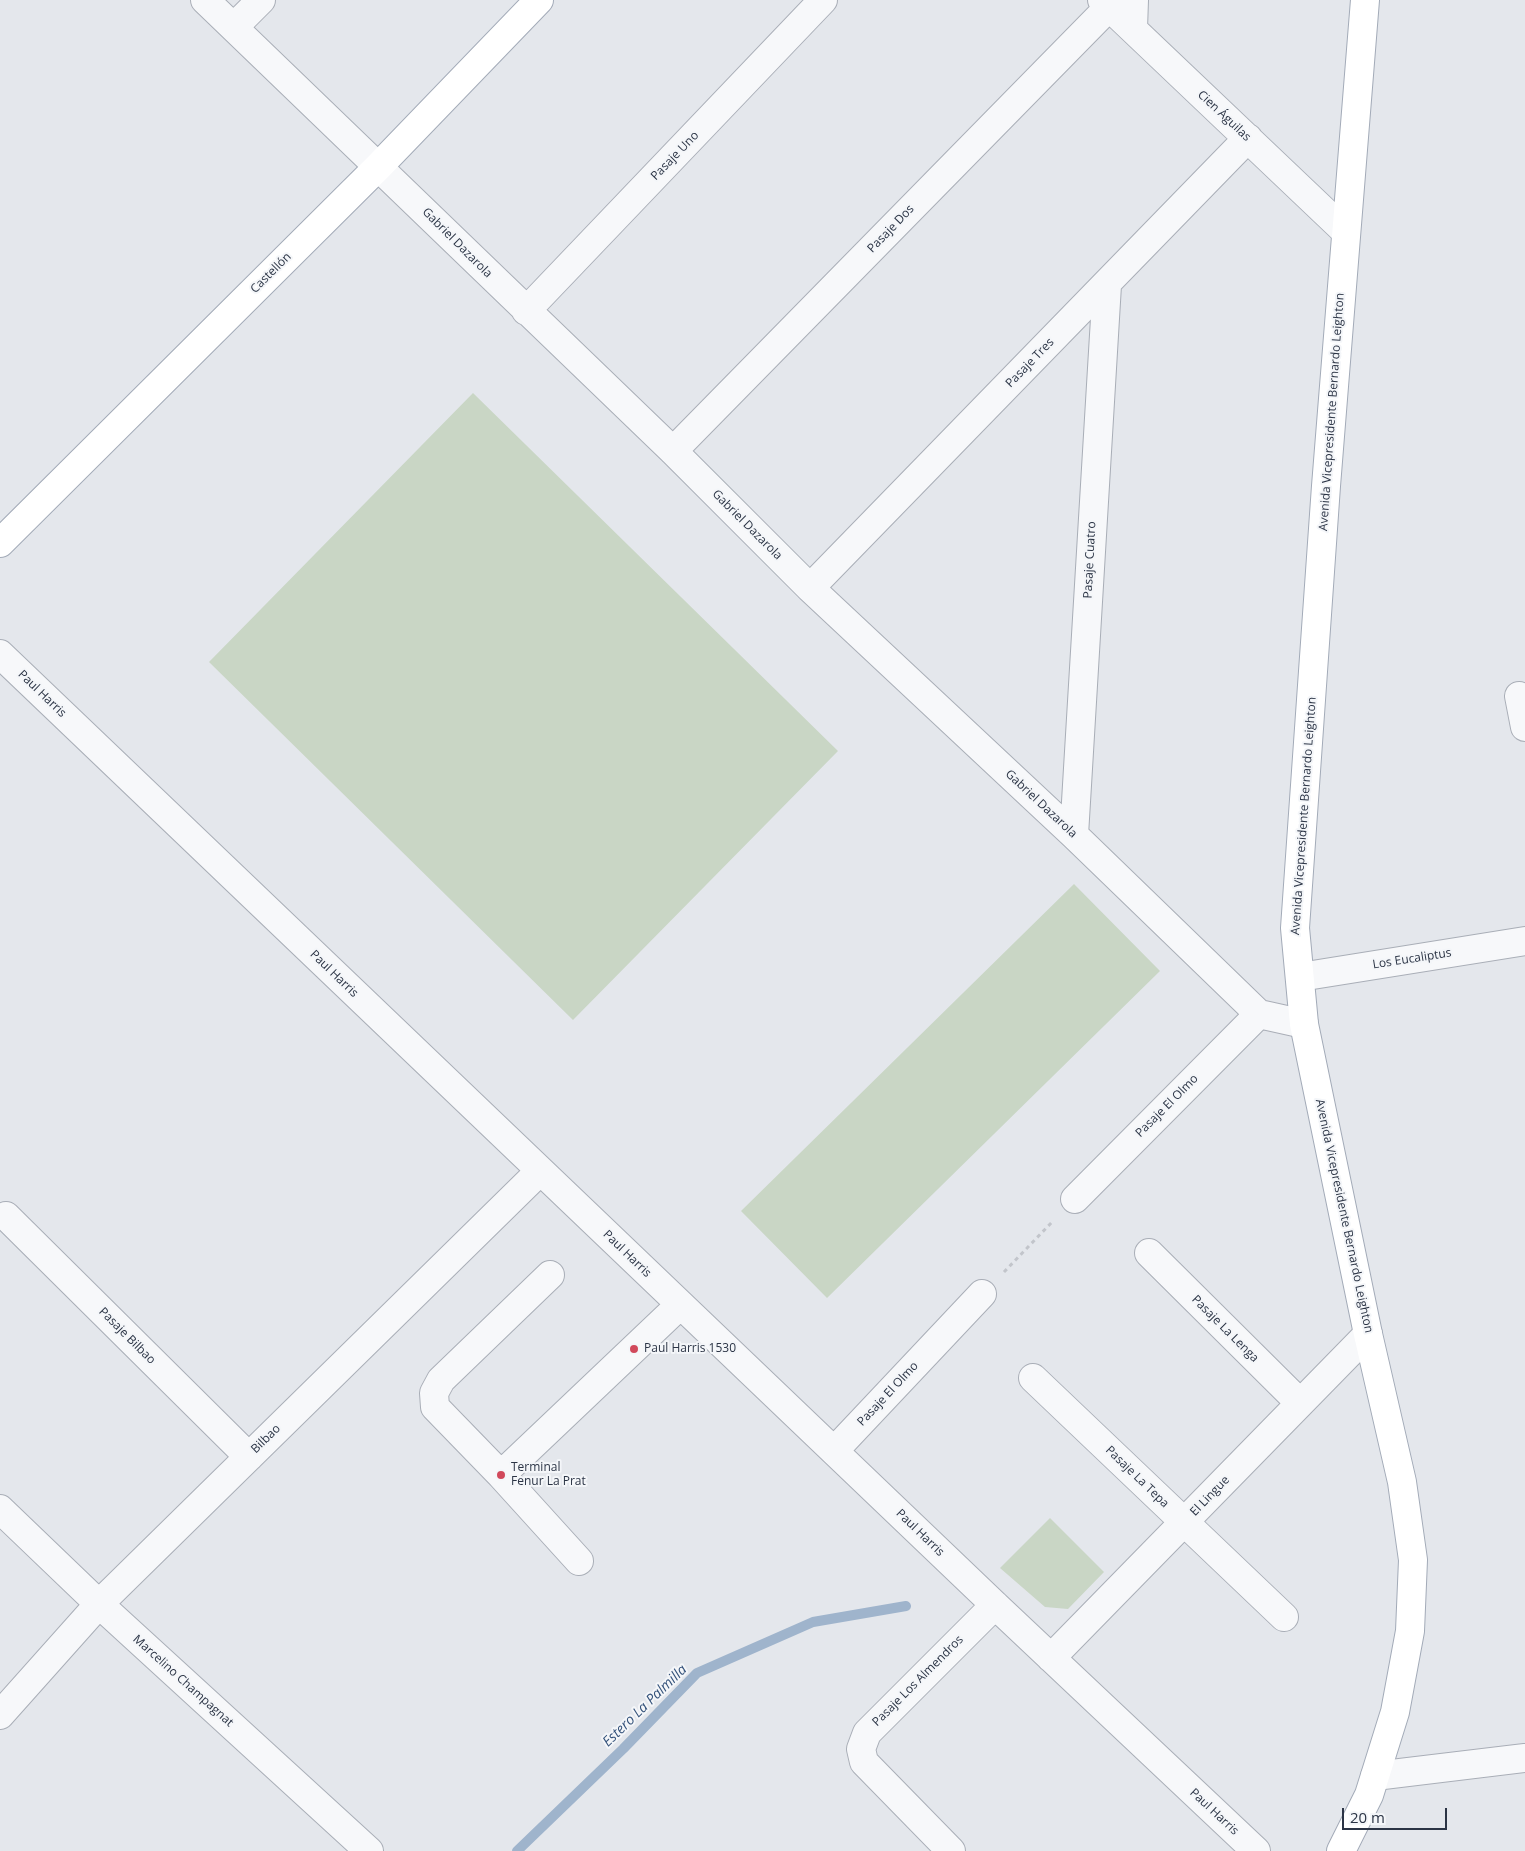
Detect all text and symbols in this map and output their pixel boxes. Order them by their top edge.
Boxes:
street label: Cien Águilas [1194,88,1254,144]
street label: Pasaje Uno [648,129,702,183]
street label: Pasaje Dos [865,202,917,256]
street label: Gabriel Dazarola [419,205,495,281]
street label: Castellón [248,250,294,296]
street label: Avenida Vicepresidente Bernardo Leighton [1316,293,1348,531]
street label: Pasaje Tres [1003,335,1057,391]
street label: Gabriel Dazarola [709,487,785,563]
street label: Pasaje Cuatro [1081,521,1099,599]
street label: Paul Harris [15,667,69,721]
street label: Avenida Vicepresidente Bernardo Leighton [1288,697,1320,935]
street label: Gabriel Dazarola [1002,767,1080,841]
street label: Los Eucaliptus [1372,946,1452,972]
street label: Paul Harris [307,947,361,1001]
street label: Pasaje El Olmo [1133,1072,1201,1140]
street label: Avenida Vicepresidente Bernardo Leighton [1312,1098,1376,1334]
street label: Paul Harris [600,1227,654,1281]
street label: Pasaje La Lenga [1189,1293,1261,1365]
street label: Pasaje Bilbao [96,1305,158,1367]
place label: Paul Harris 1530 [644,1342,736,1356]
marker: Paul Harris 1530 [628,1343,640,1355]
street label: Pasaje El Olmo [855,1359,921,1429]
street label: Bilbao [248,1422,284,1456]
street label: Pasaje La Tepa [1102,1443,1172,1511]
place label: Terminal Fenur La Prat [511,1461,586,1489]
marker: Terminal Fenur La Prat [495,1469,507,1481]
street label: El Lingue [1187,1473,1233,1519]
street label: Paul Harris [893,1506,947,1560]
street label: Marcelino Champagnat [130,1632,236,1730]
street label: Pasaje Los Almendros [870,1633,966,1729]
water label: Estero La Palmilla [600,1662,690,1750]
street label: Paul Harris [1187,1786,1241,1838]
scale bar [1345,1798,1450,1830]
text: 20 m [1350,1807,1385,1827]

